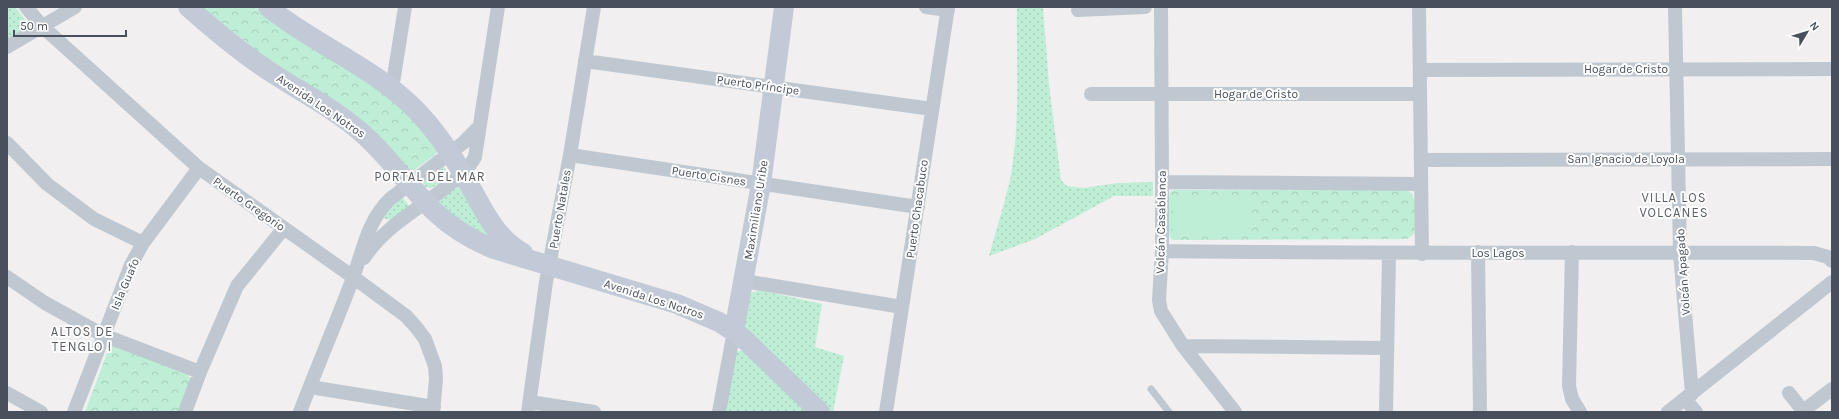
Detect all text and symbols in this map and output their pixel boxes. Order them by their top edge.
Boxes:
scale bar [14,12,126,38]
north arrow [1787,12,1827,52]
text: 50 m [20,19,48,33]
text: N [1807,19,1822,33]
street label: Hogar de Cristo [1584,62,1668,76]
street label: Avenida Los Notros [274,71,368,141]
street label: Puerto Príncipe [716,72,800,98]
street label: Hogar de Cristo [1214,87,1298,101]
street label: San Ignacio de Loyola [1567,152,1685,166]
street label: Maximiliano Uribe [741,159,771,261]
street label: Puerto Chacabuco [903,159,931,259]
street label: Puerto Cisnes [671,163,747,189]
street label: Puerto Natales [546,168,574,250]
district label: PORTAL DEL MAR [374,169,486,184]
street label: Volcán Casablanca [1153,170,1169,274]
street label: Puerto Gregorio [210,174,288,234]
district label: VILLA LOS VOLCANES [1639,190,1709,220]
street label: Volcán Apagado [1673,228,1693,316]
street label: Los Lagos [1471,246,1525,260]
street label: Isla Guafo [108,256,142,312]
street label: Avenida Los Notros [602,276,706,322]
district label: ALTOS DE TENGLO I [51,324,113,354]

